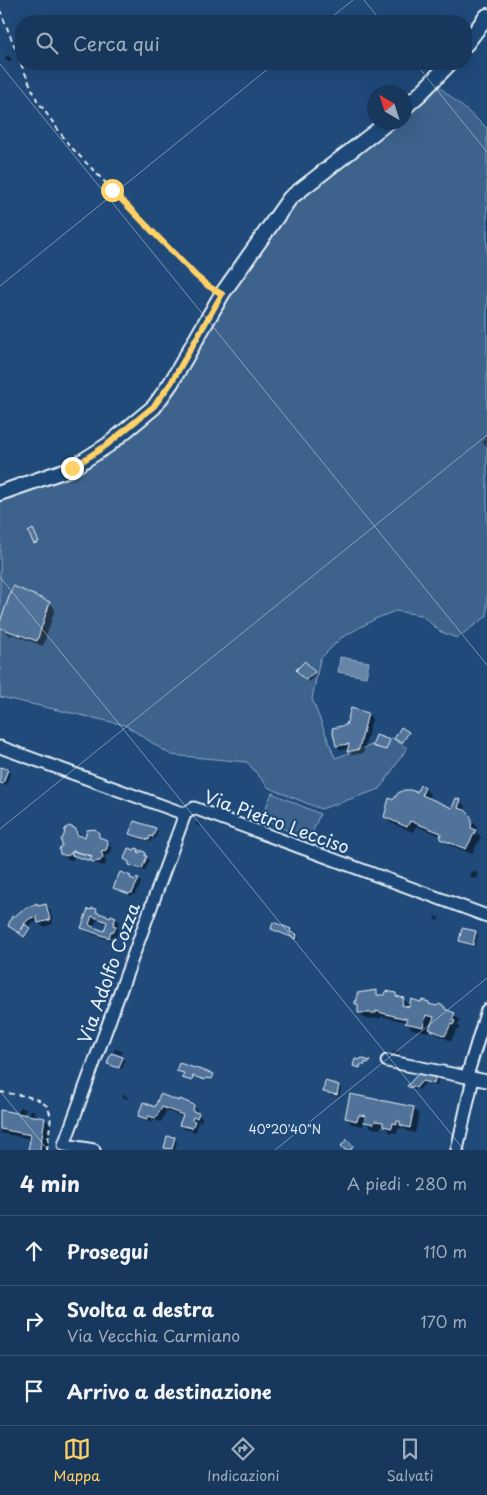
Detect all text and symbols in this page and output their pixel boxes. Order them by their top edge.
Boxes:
search box [15,15,472,70]
icon: search [33,29,61,57]
text: Cerca qui [73,29,160,57]
north arrow [367,85,412,130]
route start [101,179,124,202]
route end [61,457,84,480]
street label: Via Pietro Lecciso [201,782,353,860]
street label: Via Adolfo Cozza [70,898,146,1047]
text: 40°20'40"N [249,1120,321,1138]
text: 4 min [20,1167,80,1199]
text: A piedi · 280 m [347,1171,467,1195]
icon: ahead [20,1237,48,1265]
text: Prosegui [67,1237,149,1265]
text: 110 m [424,1239,467,1263]
text: Svolta a destra [67,1295,214,1323]
icon: right [20,1307,48,1335]
text: 170 m [421,1309,467,1333]
text: Via Vecchia Carmiano [67,1323,240,1347]
icon: arrive [20,1377,48,1405]
text: Arrivo a destinazione [67,1377,272,1405]
tab: Mappa [54,1435,100,1486]
tab: Indicazioni [207,1435,279,1486]
tab: Salvati [386,1435,433,1486]

